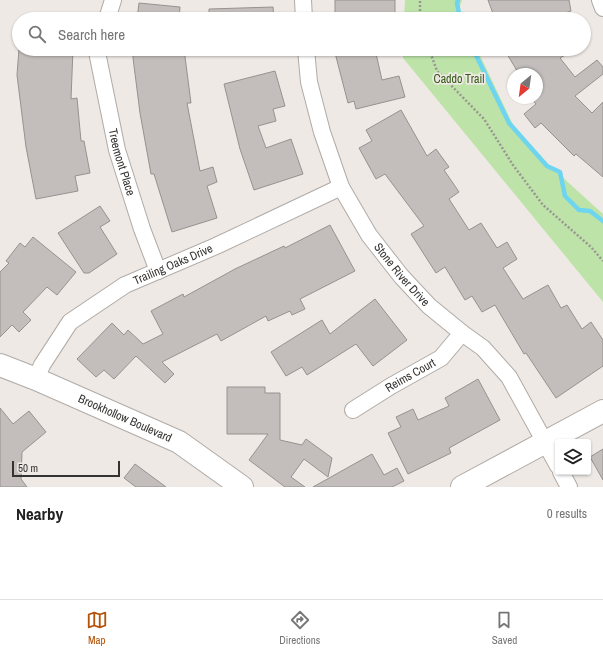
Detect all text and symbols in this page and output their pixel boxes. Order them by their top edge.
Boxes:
search box [12,12,591,56]
icon: search [26,23,48,45]
text: Search here [58,24,125,45]
north arrow [507,68,543,104]
park label: Caddo Trail [434,71,484,87]
street label: Treemont Place [105,127,139,198]
street label: Trailing Oaks Drive [131,240,215,289]
street label: Stone River Drive [370,240,433,310]
street label: Reims Court [382,355,439,396]
street label: Brookhollow Boulevard [76,391,174,446]
map controls [555,439,591,475]
button: layers [555,439,591,475]
scale bar [12,459,120,478]
text: 50 m [18,461,38,475]
text: Nearby [16,502,63,525]
text: 0 results [547,505,587,522]
tab: Map [86,609,108,647]
tab: Directions [279,609,320,647]
tab: Saved [492,609,517,647]

